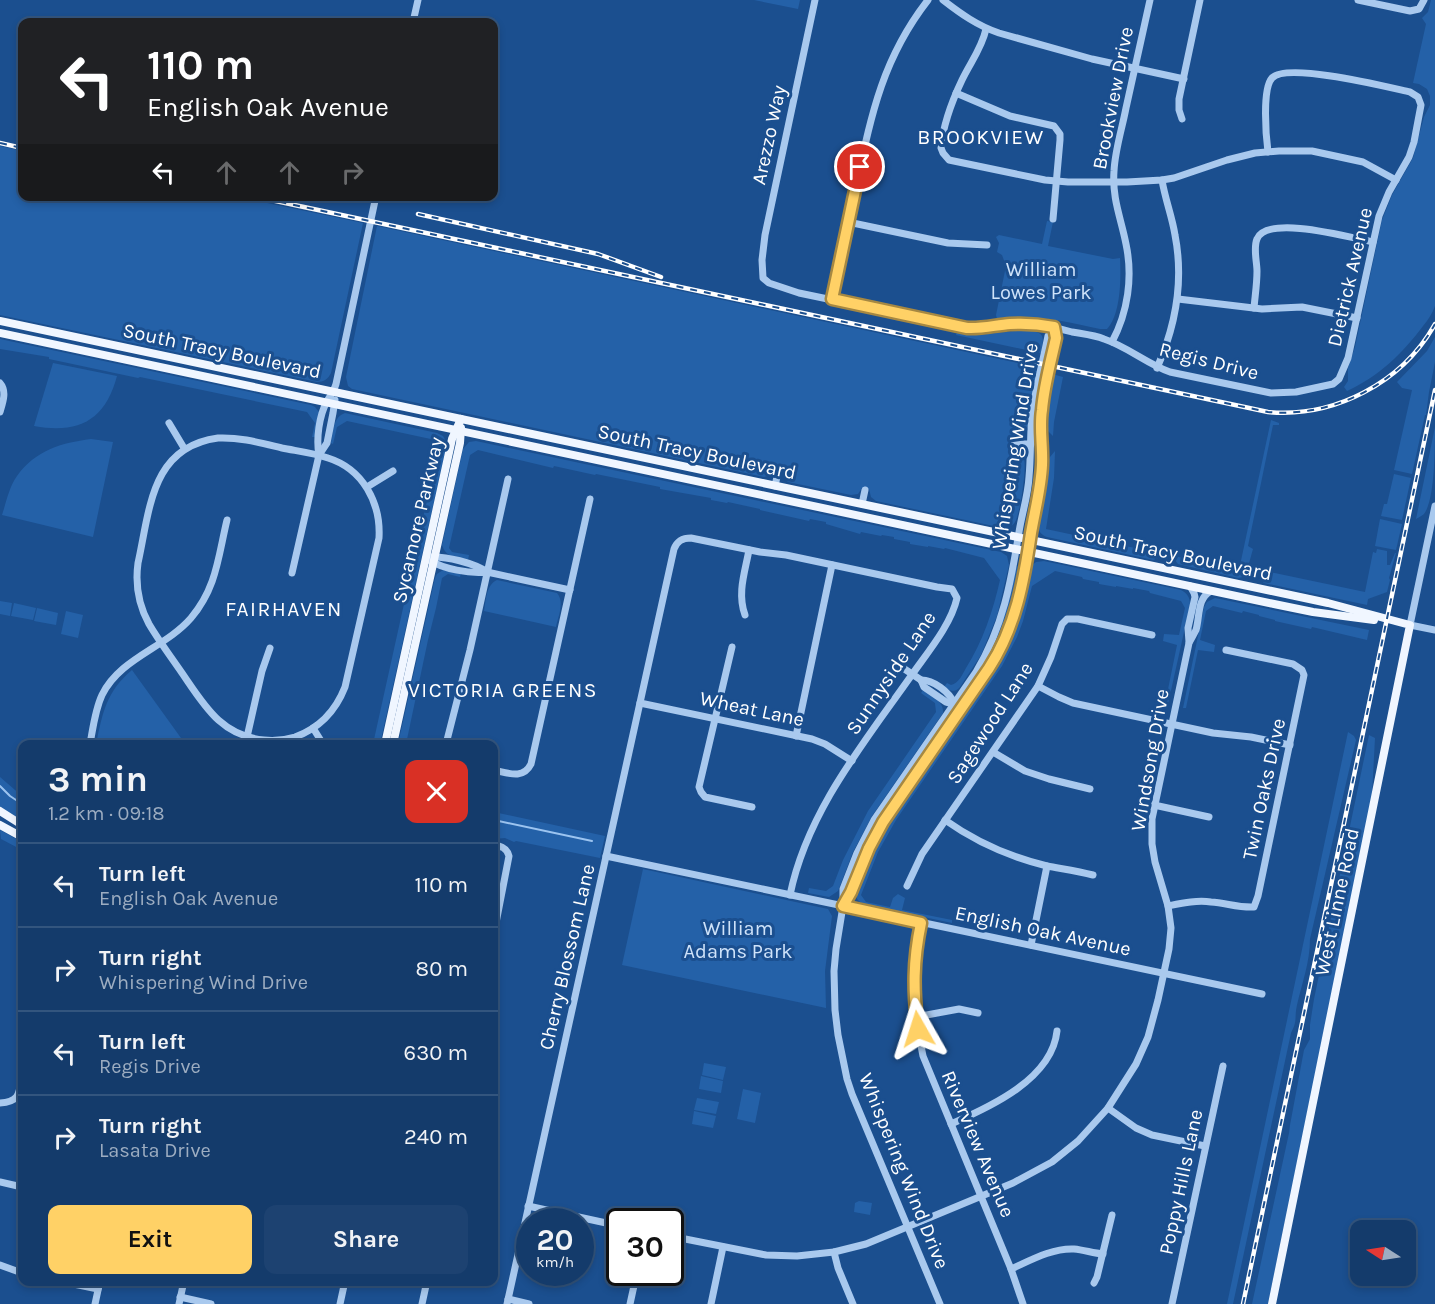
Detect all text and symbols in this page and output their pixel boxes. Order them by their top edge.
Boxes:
street label: Brookview Drive [1088,25,1138,171]
text: 110 m [147,40,254,90]
icon: left [48,42,126,120]
street label: Arezzo Way [747,83,791,187]
text: English Oak Avenue [147,91,389,123]
district label: BROOKVIEW [917,125,1045,149]
pin [834,141,885,192]
icon: arrive [843,150,876,183]
icon: left [147,156,180,189]
icon: ahead [210,156,243,189]
icon: ahead [273,156,306,189]
icon: right [336,156,369,189]
street label: Dietrick Avenue [1323,205,1377,349]
park label: William Lowes Park [991,258,1091,304]
street label: South Tracy Boulevard [121,319,323,383]
street label: Regis Drive [1157,338,1261,384]
street label: Whispering Wind Drive [987,341,1043,551]
street label: South Tracy Boulevard [596,420,798,484]
street label: Sycamore Parkway [388,435,448,605]
street label: South Tracy Boulevard [1072,521,1274,585]
district label: FAIRHAVEN [225,597,343,621]
street label: Sunnyside Lane [841,607,941,739]
street label: Sagewood Lane [942,658,1038,788]
district label: VICTORIA GREENS [408,678,598,702]
street label: Wheat Lane [698,687,806,731]
street label: Windsong Drive [1126,687,1174,833]
street label: Twin Oaks Drive [1238,716,1290,862]
text: 3 min [48,758,148,800]
button: close [405,760,468,823]
text: 1.2 km · 09:18 [48,802,165,825]
street label: West Linne Road [1310,826,1364,978]
text: Turn left [99,861,186,887]
street label: Cherry Blossom Lane [534,862,600,1052]
icon: left [48,869,81,902]
text: 110 m [415,872,468,898]
text: English Oak Avenue [99,887,278,910]
street label: English Oak Avenue [953,901,1133,961]
park label: William Adams Park [684,917,792,963]
text: Turn right [99,945,202,971]
icon: right [48,953,81,986]
text: 80 m [416,956,468,982]
text: Whispering Wind Drive [99,971,308,994]
position arrow [886,997,950,1061]
text: Turn left [99,1029,186,1055]
icon: left [48,1037,81,1070]
text: 630 m [404,1040,468,1066]
text: Regis Drive [99,1055,201,1078]
street label: Riverview Avenue [937,1067,1019,1221]
street label: Whispering Wind Drive [854,1070,954,1272]
street label: Poppy Hills Lane [1154,1107,1208,1257]
text: Turn right [99,1113,202,1139]
icon: right [48,1121,81,1154]
text: 240 m [404,1124,468,1150]
text: Lasata Drive [99,1139,211,1162]
button: Exit [48,1205,252,1274]
button: Share [264,1205,468,1274]
speed limit sign: 30 [606,1208,684,1286]
north arrow [1350,1220,1416,1286]
map controls [1350,1220,1416,1286]
text: 20 [536,1222,574,1258]
text: km/h [536,1253,574,1271]

